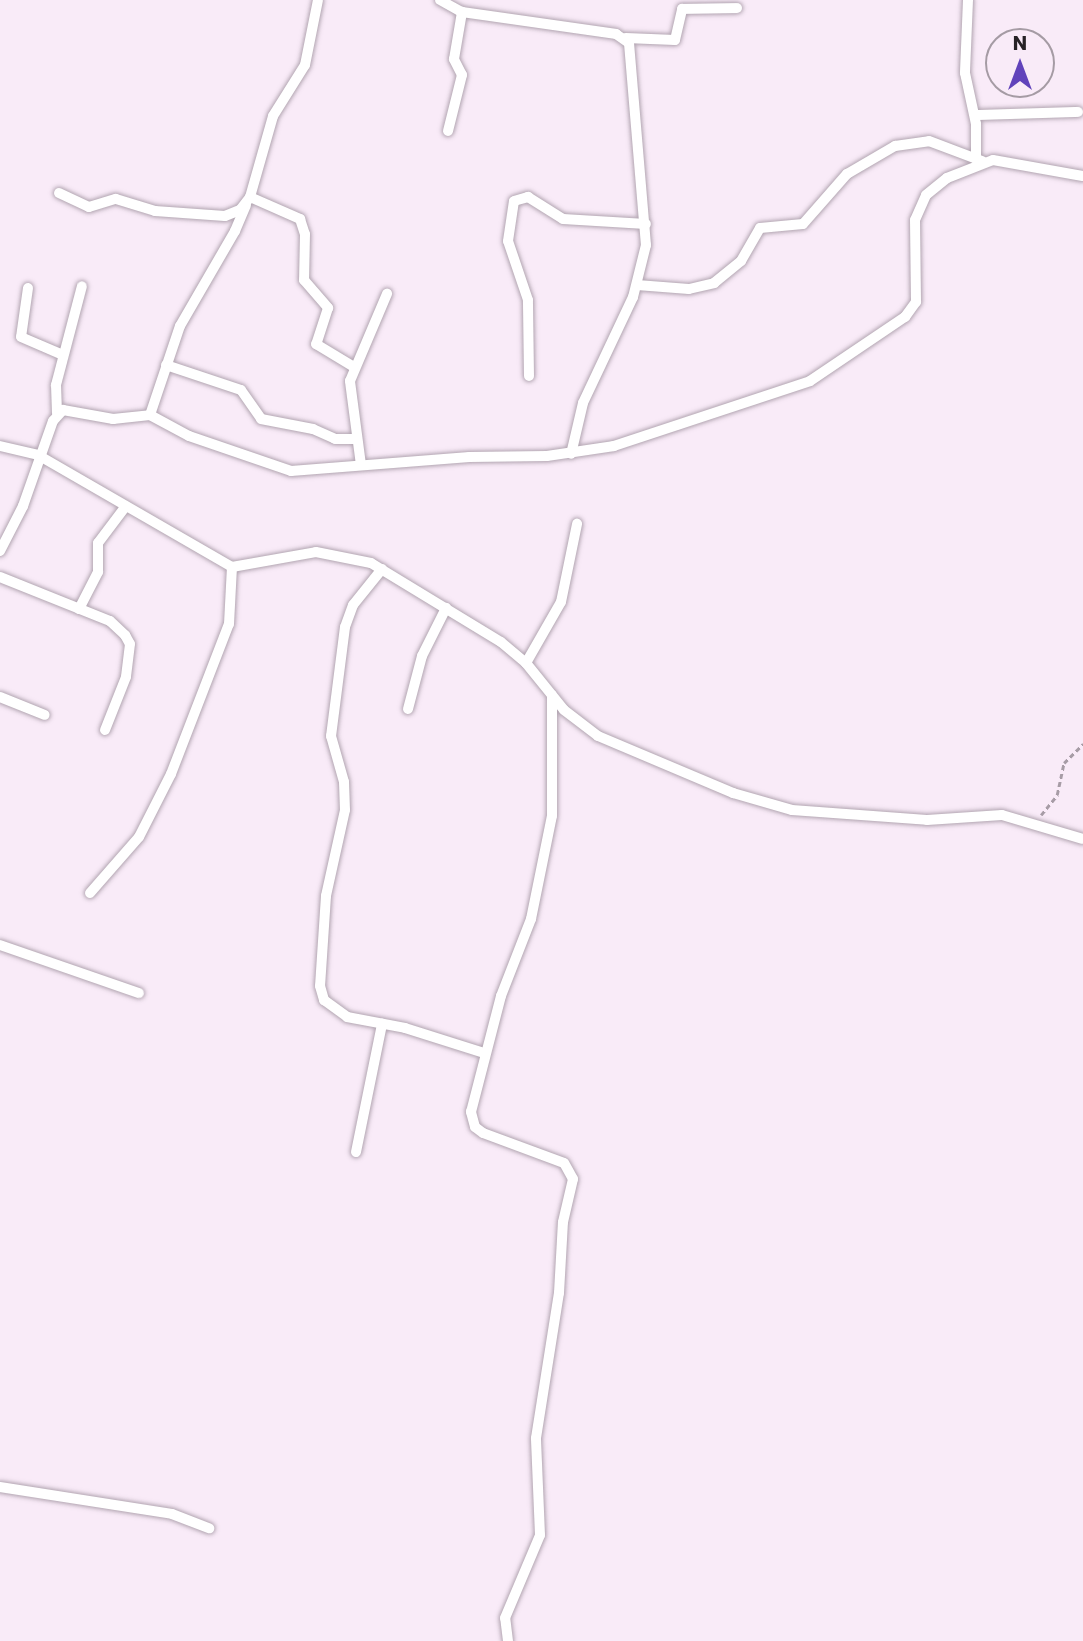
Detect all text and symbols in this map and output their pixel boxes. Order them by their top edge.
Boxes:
north arrow [985,28,1055,98]
text: N [1013,30,1027,57]

